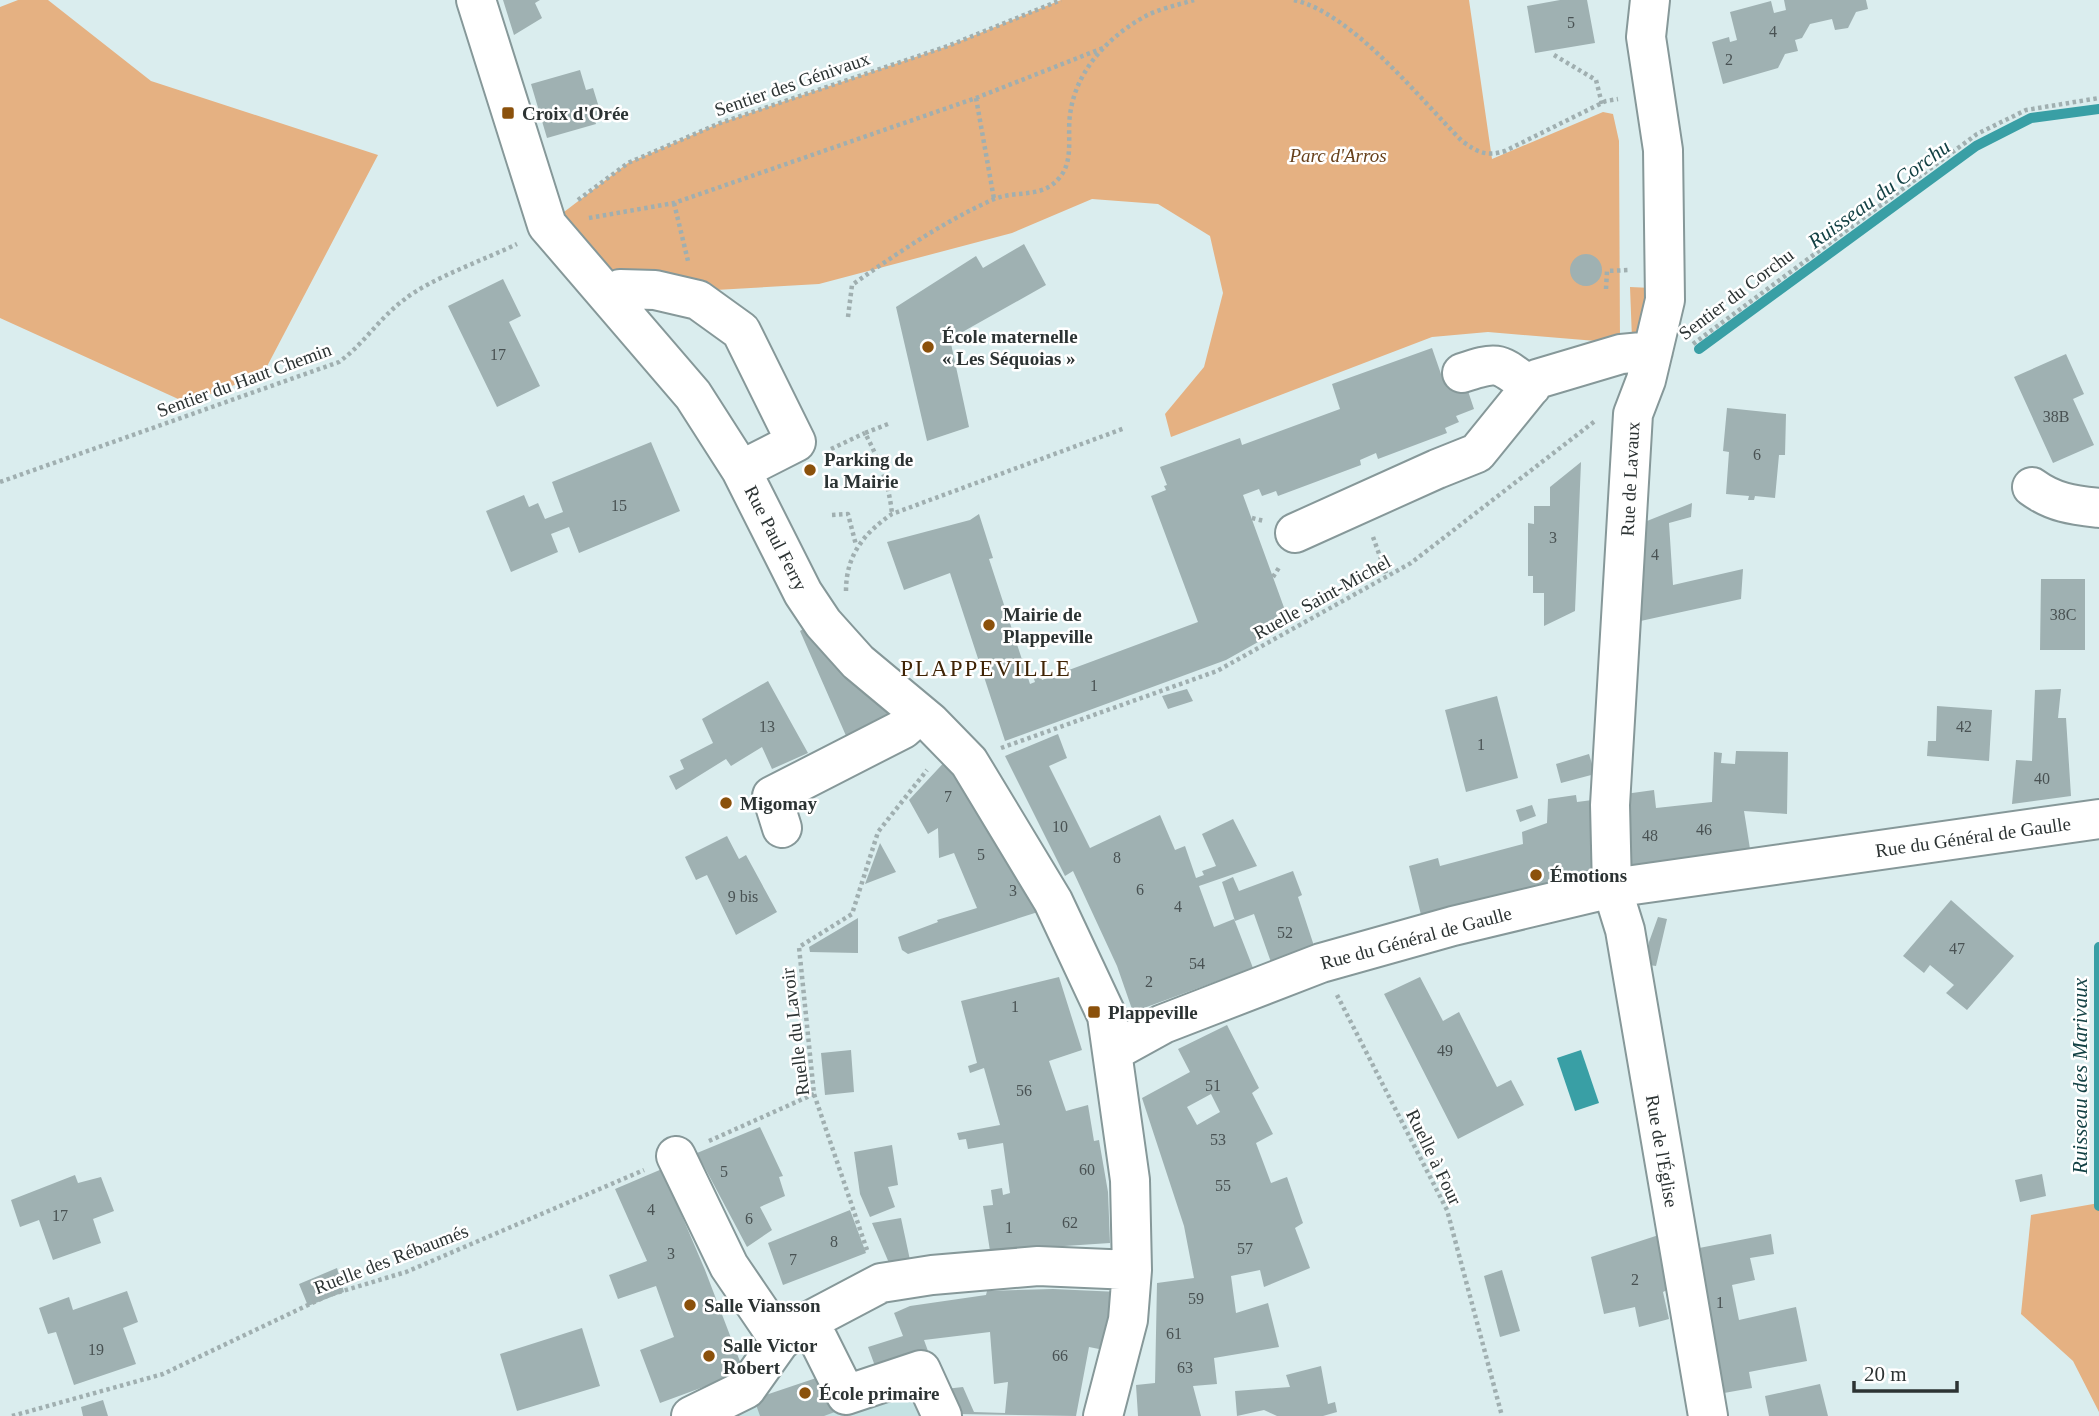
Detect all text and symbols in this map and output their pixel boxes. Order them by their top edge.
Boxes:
house number: 5 [1567,14,1575,31]
house number: 4 [1769,23,1777,40]
street label: Sentier des Génivaux [712,47,873,120]
house number: 2 [1725,51,1733,68]
place label: Croix d'Orée [522,103,629,124]
marker: Croix d'Orée [500,105,516,121]
water label: Ruisseau du Corchu [1803,134,1955,254]
park label: Parc d'Arros [1288,145,1387,166]
street label: Sentier du Corchu [1674,244,1798,344]
place label: École maternelle « Les Séquoias » [942,326,1078,369]
street label: Sentier du Haut Chemin [154,338,335,421]
marker: École maternelle « Les Séquoias » [920,339,936,355]
house number: 17 [490,346,506,363]
house number: 38B [2043,408,2069,425]
street label: Rue de Lavaux [1617,421,1644,537]
house number: 6 [1753,446,1761,463]
place label: Parking de la Mairie [824,449,913,492]
marker: Parking de la Mairie [802,462,818,478]
street label: Rue Paul Ferry [741,482,812,594]
house number: 15 [611,497,627,514]
house number: 3 [1549,529,1557,546]
house number: 4 [1651,546,1659,563]
street label: Ruelle Saint-Michel [1250,551,1394,643]
place label: Mairie de Plappeville [1003,604,1093,647]
house number: 38C [2050,606,2076,623]
marker: Mairie de Plappeville [981,617,997,633]
district label: PLAPPEVILLE [900,656,1072,681]
house number: 1 [1090,677,1098,694]
house number: 13 [759,718,775,735]
house number: 42 [1956,718,1972,735]
house number: 1 [1477,736,1485,753]
house number: 40 [2034,770,2050,787]
house number: 7 [944,788,952,805]
place label: Migomay [740,793,818,814]
marker: Migomay [718,795,734,811]
street label: Rue du Général de Gaulle [1874,813,2072,861]
house number: 10 [1052,818,1068,835]
house number: 46 [1696,821,1712,838]
house number: 48 [1642,827,1658,844]
house number: 5 [977,846,985,863]
house number: 8 [1113,849,1121,866]
place label: Émotions [1550,865,1627,886]
marker: Émotions [1528,867,1544,883]
house number: 6 [1136,881,1144,898]
house number: 3 [1009,882,1017,899]
house number: 9 bis [728,888,758,905]
house number: 4 [1174,898,1182,915]
street label: Rue du Général de Gaulle [1318,902,1514,974]
house number: 52 [1277,924,1293,941]
house number: 47 [1949,940,1965,957]
house number: 54 [1189,955,1205,972]
street label: Ruelle du Lavoir [777,966,813,1097]
house number: 2 [1145,973,1153,990]
water label: Ruisseau des Marivaux [2068,977,2092,1175]
house number: 1 [1011,998,1019,1015]
place label: Plappeville [1108,1002,1198,1023]
marker: Plappeville [1086,1004,1102,1020]
house number: 49 [1437,1042,1453,1059]
house number: 51 [1205,1077,1221,1094]
house number: 56 [1016,1082,1032,1099]
street label: Rue de l'Église [1642,1093,1682,1209]
street label: Ruelle à Four [1402,1106,1466,1209]
house number: 53 [1210,1131,1226,1148]
house number: 60 [1079,1161,1095,1178]
house number: 5 [720,1163,728,1180]
house number: 55 [1215,1177,1231,1194]
house number: 4 [647,1201,655,1218]
house number: 17 [52,1207,68,1224]
house number: 6 [745,1210,753,1227]
house number: 62 [1062,1214,1078,1231]
house number: 1 [1005,1219,1013,1236]
street label: Ruelle des Rébaumés [311,1220,471,1298]
house number: 8 [830,1233,838,1250]
house number: 57 [1237,1240,1253,1257]
house number: 3 [667,1245,675,1262]
house number: 7 [789,1251,797,1268]
house number: 2 [1631,1271,1639,1288]
house number: 59 [1188,1290,1204,1307]
house number: 1 [1716,1294,1724,1311]
place label: Salle Viansson [704,1295,821,1316]
marker: Salle Viansson [682,1297,698,1313]
house number: 61 [1166,1325,1182,1342]
place label: Salle Victor Robert [723,1335,818,1378]
house number: 19 [88,1341,104,1358]
house number: 66 [1052,1347,1068,1364]
marker: Salle Victor Robert [701,1348,717,1364]
scale bar [1854,1350,1957,1394]
house number: 63 [1177,1359,1193,1376]
text: 20 m [1864,1362,1907,1386]
place label: École primaire [819,1383,939,1404]
marker: École primaire [797,1385,813,1401]

